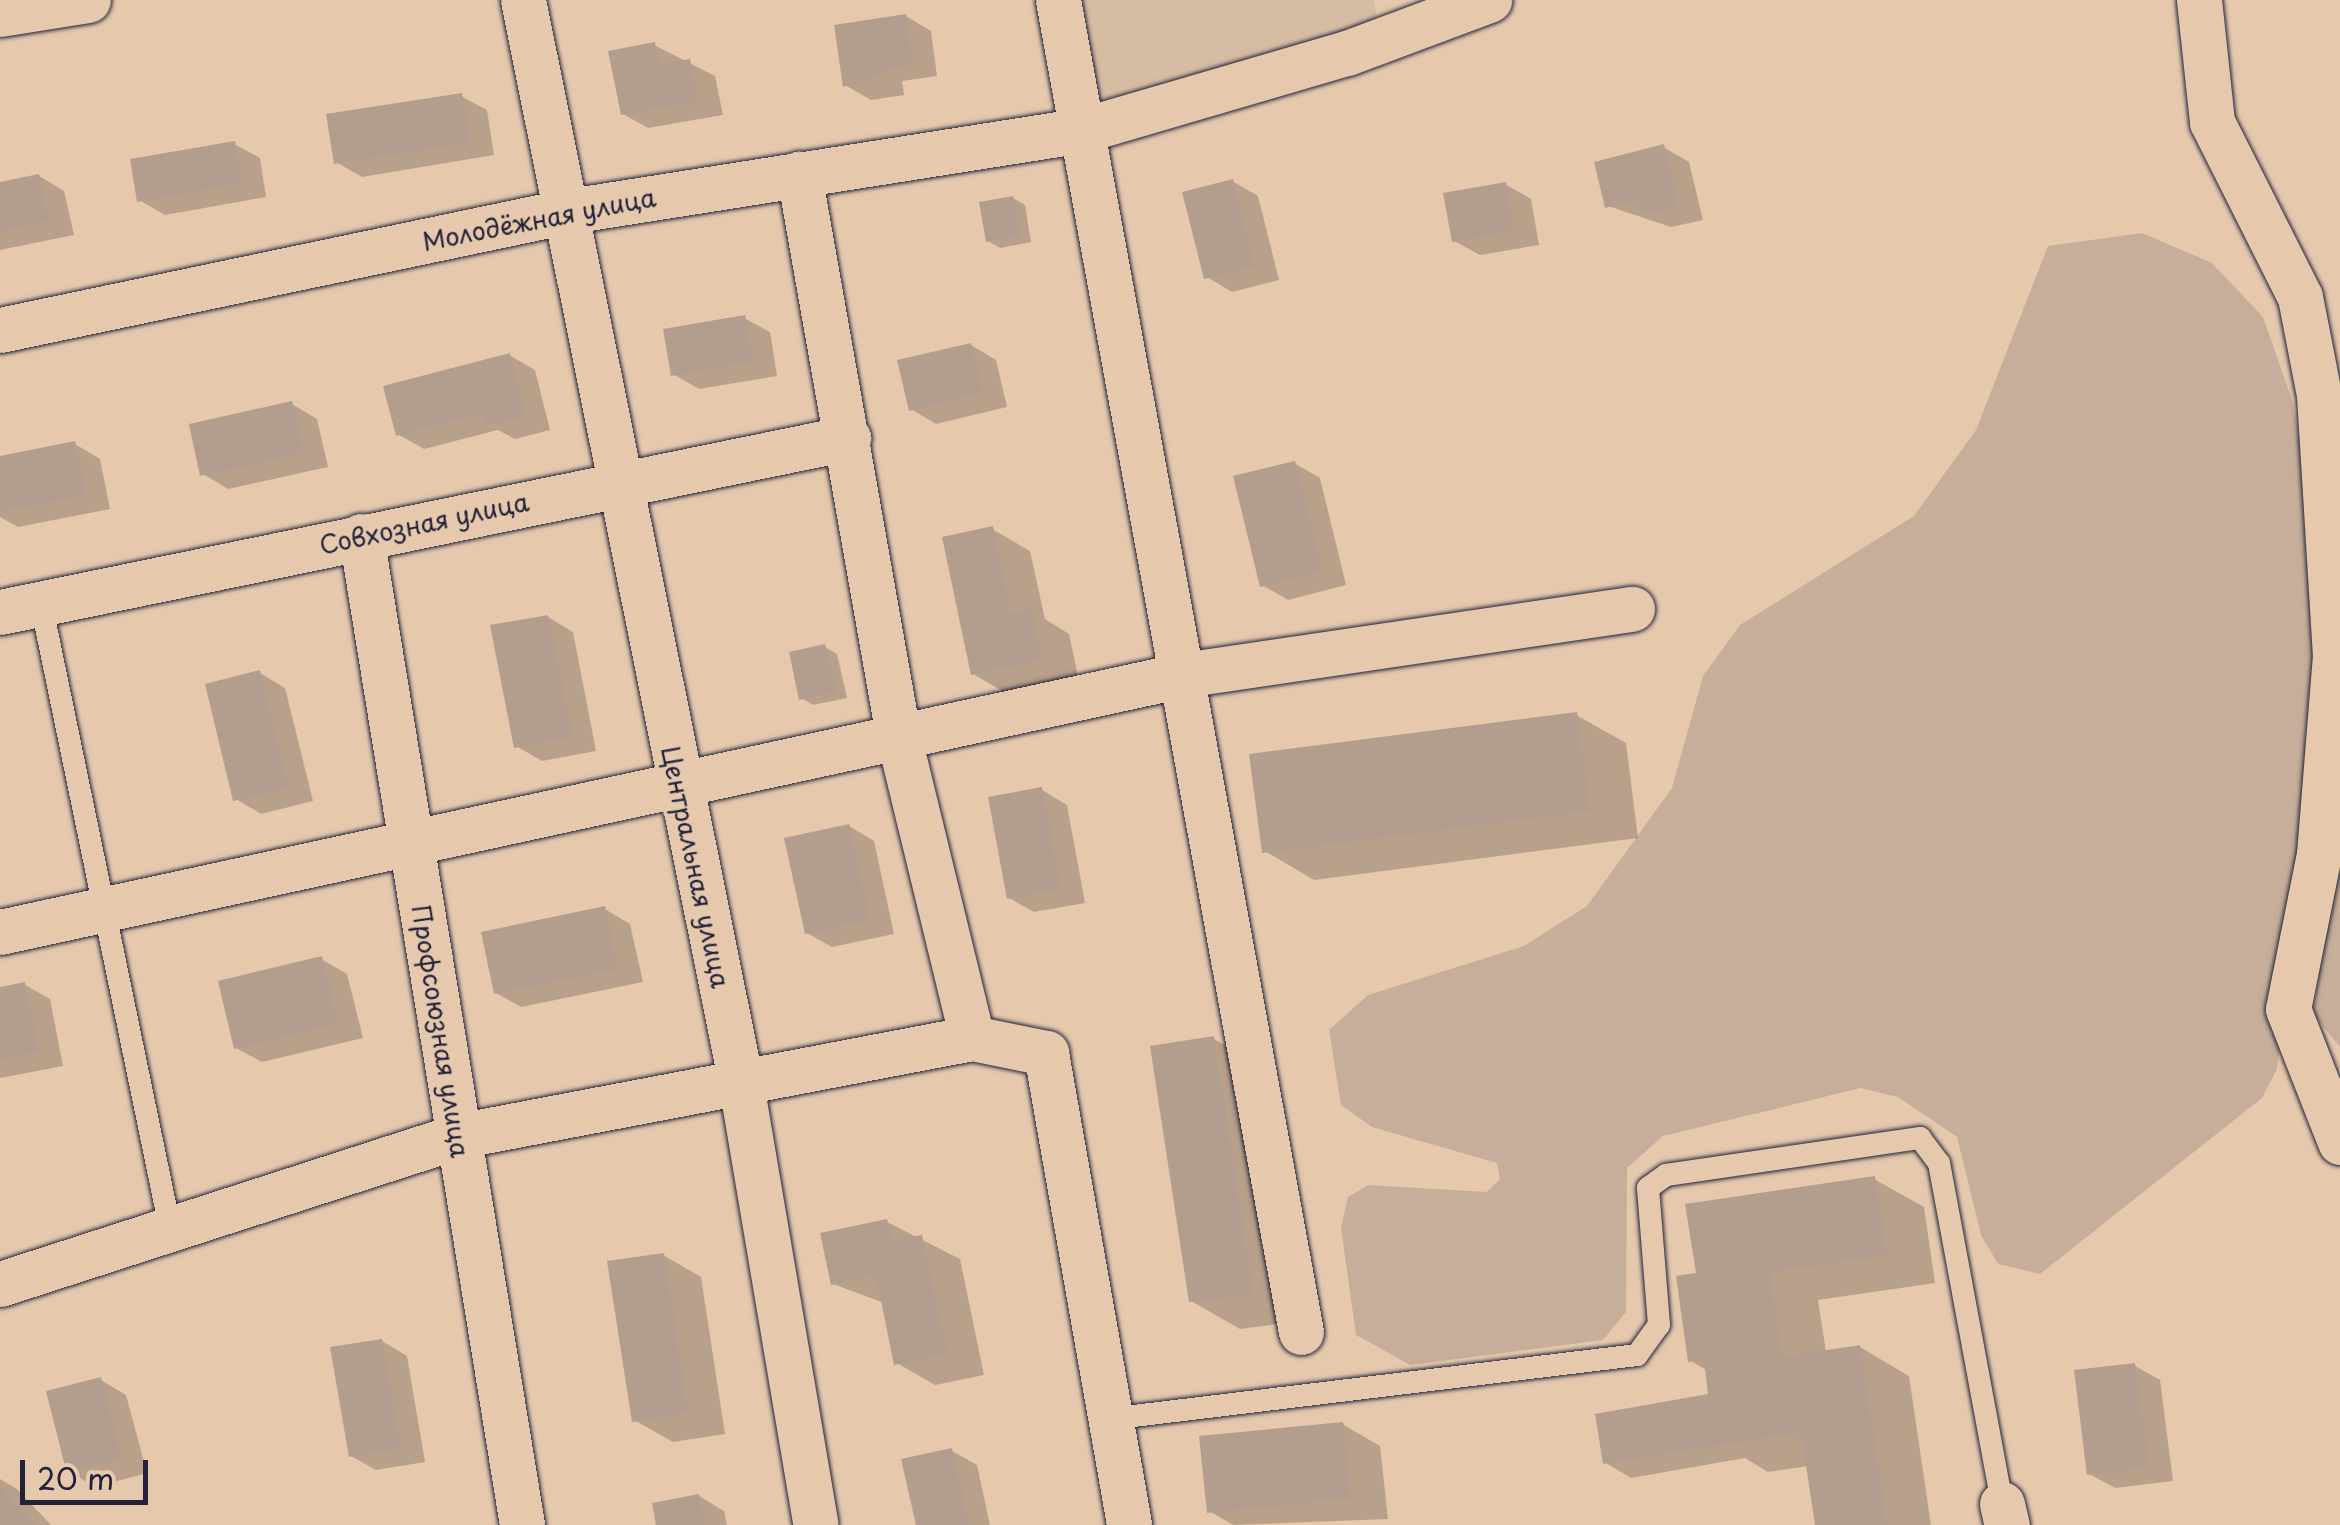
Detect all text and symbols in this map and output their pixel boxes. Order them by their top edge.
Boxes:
street label: Молодёжная улица [419,182,659,256]
street label: Совхозная улица [316,486,532,560]
street label: Центральная улица [656,743,736,991]
street label: Профсоюзная улица [406,902,476,1160]
scale bar [25,1440,152,1502]
text: 20 m [37,1455,114,1500]

